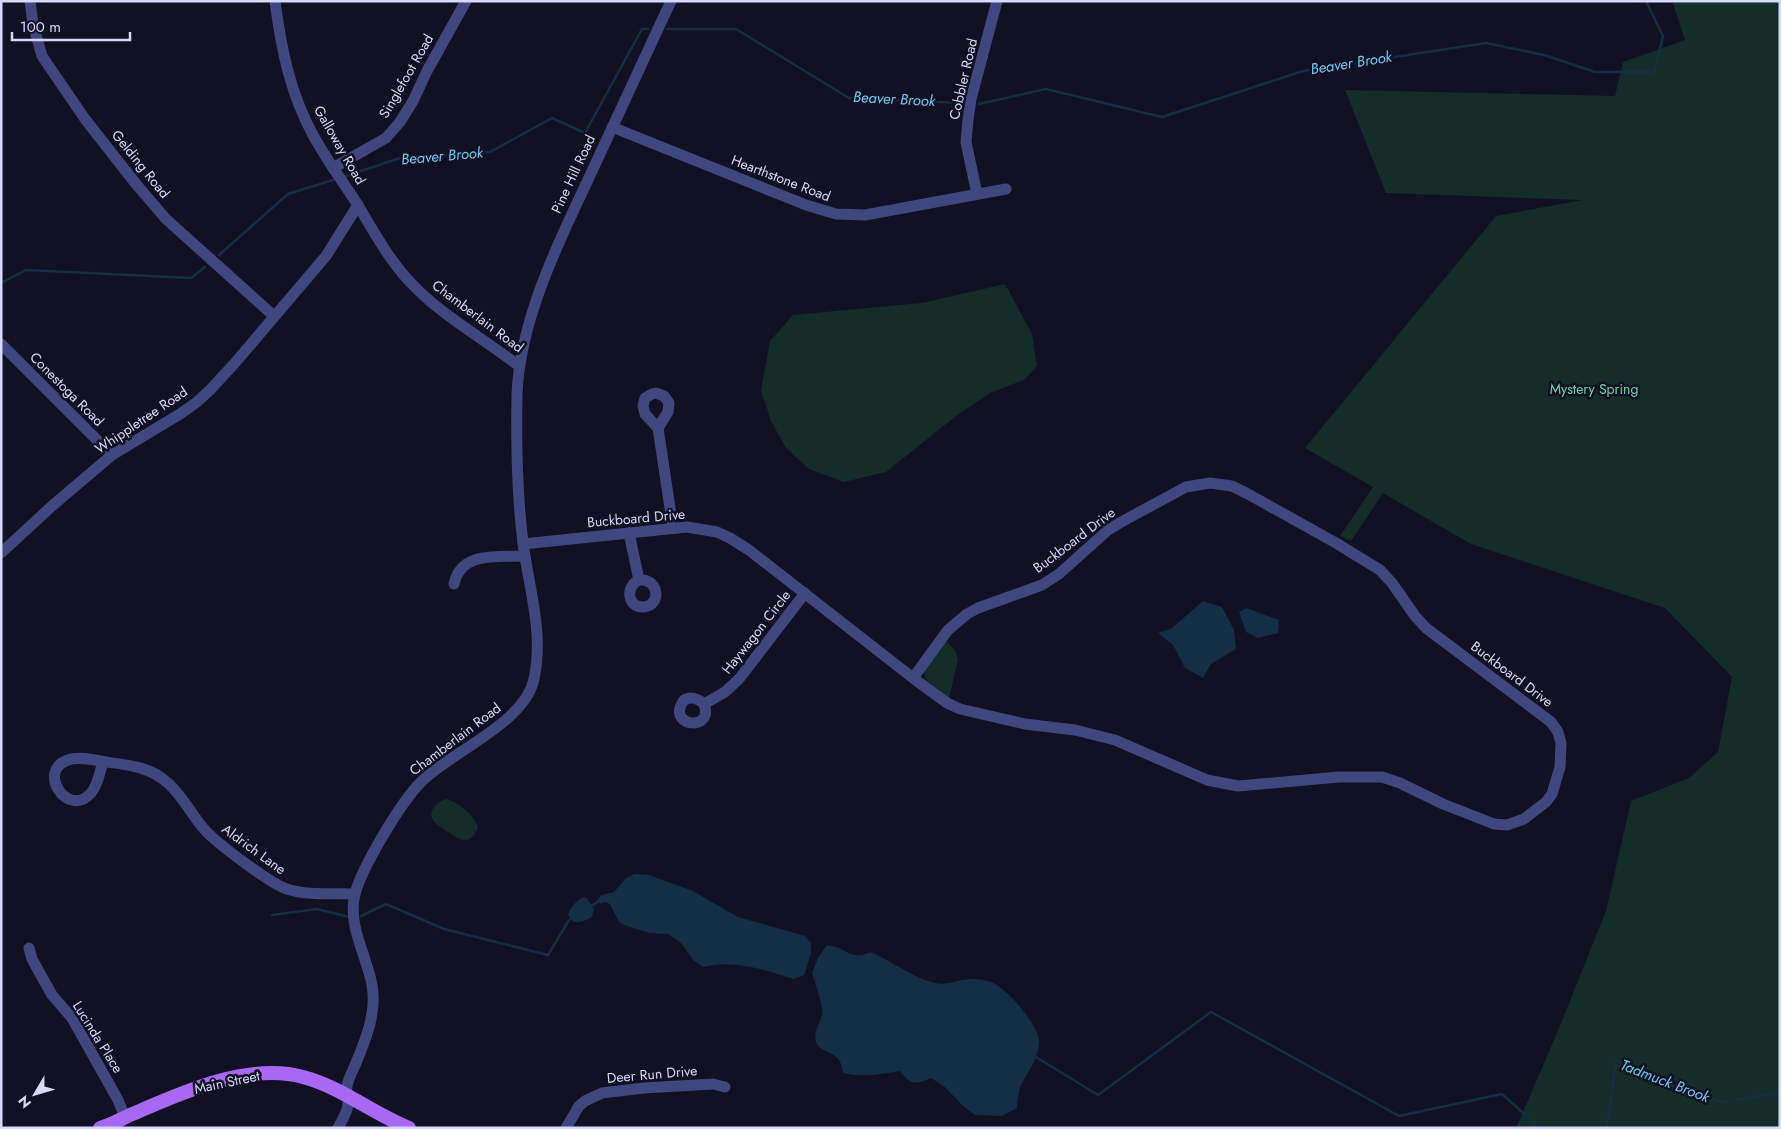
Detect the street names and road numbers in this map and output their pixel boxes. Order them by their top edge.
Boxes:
street label: Singlefoot Road [374,30,438,122]
street label: Cobbler Road [944,36,982,122]
street label: Galloway Road [309,102,371,188]
street label: Gelding Road [107,126,175,202]
street label: Pine Hill Road [546,131,600,217]
street label: Hearthstone Road [728,150,834,206]
street label: Chamberlain Road [428,275,528,357]
street label: Conestoga Road [25,347,109,431]
street label: Whippletree Road [91,382,191,458]
street label: Buckboard Drive [1029,502,1119,578]
street label: Buckboard Drive [586,504,686,532]
street label: Haywagon Circle [717,586,795,678]
street label: Buckboard Drive [1467,636,1557,712]
street label: Chamberlain Road [405,698,505,780]
street label: Aldrich Lane [218,819,290,879]
street label: Lucinda Place [68,997,128,1077]
street label: Deer Run Drive [606,1060,698,1088]
street label: Main Street [192,1065,262,1099]

